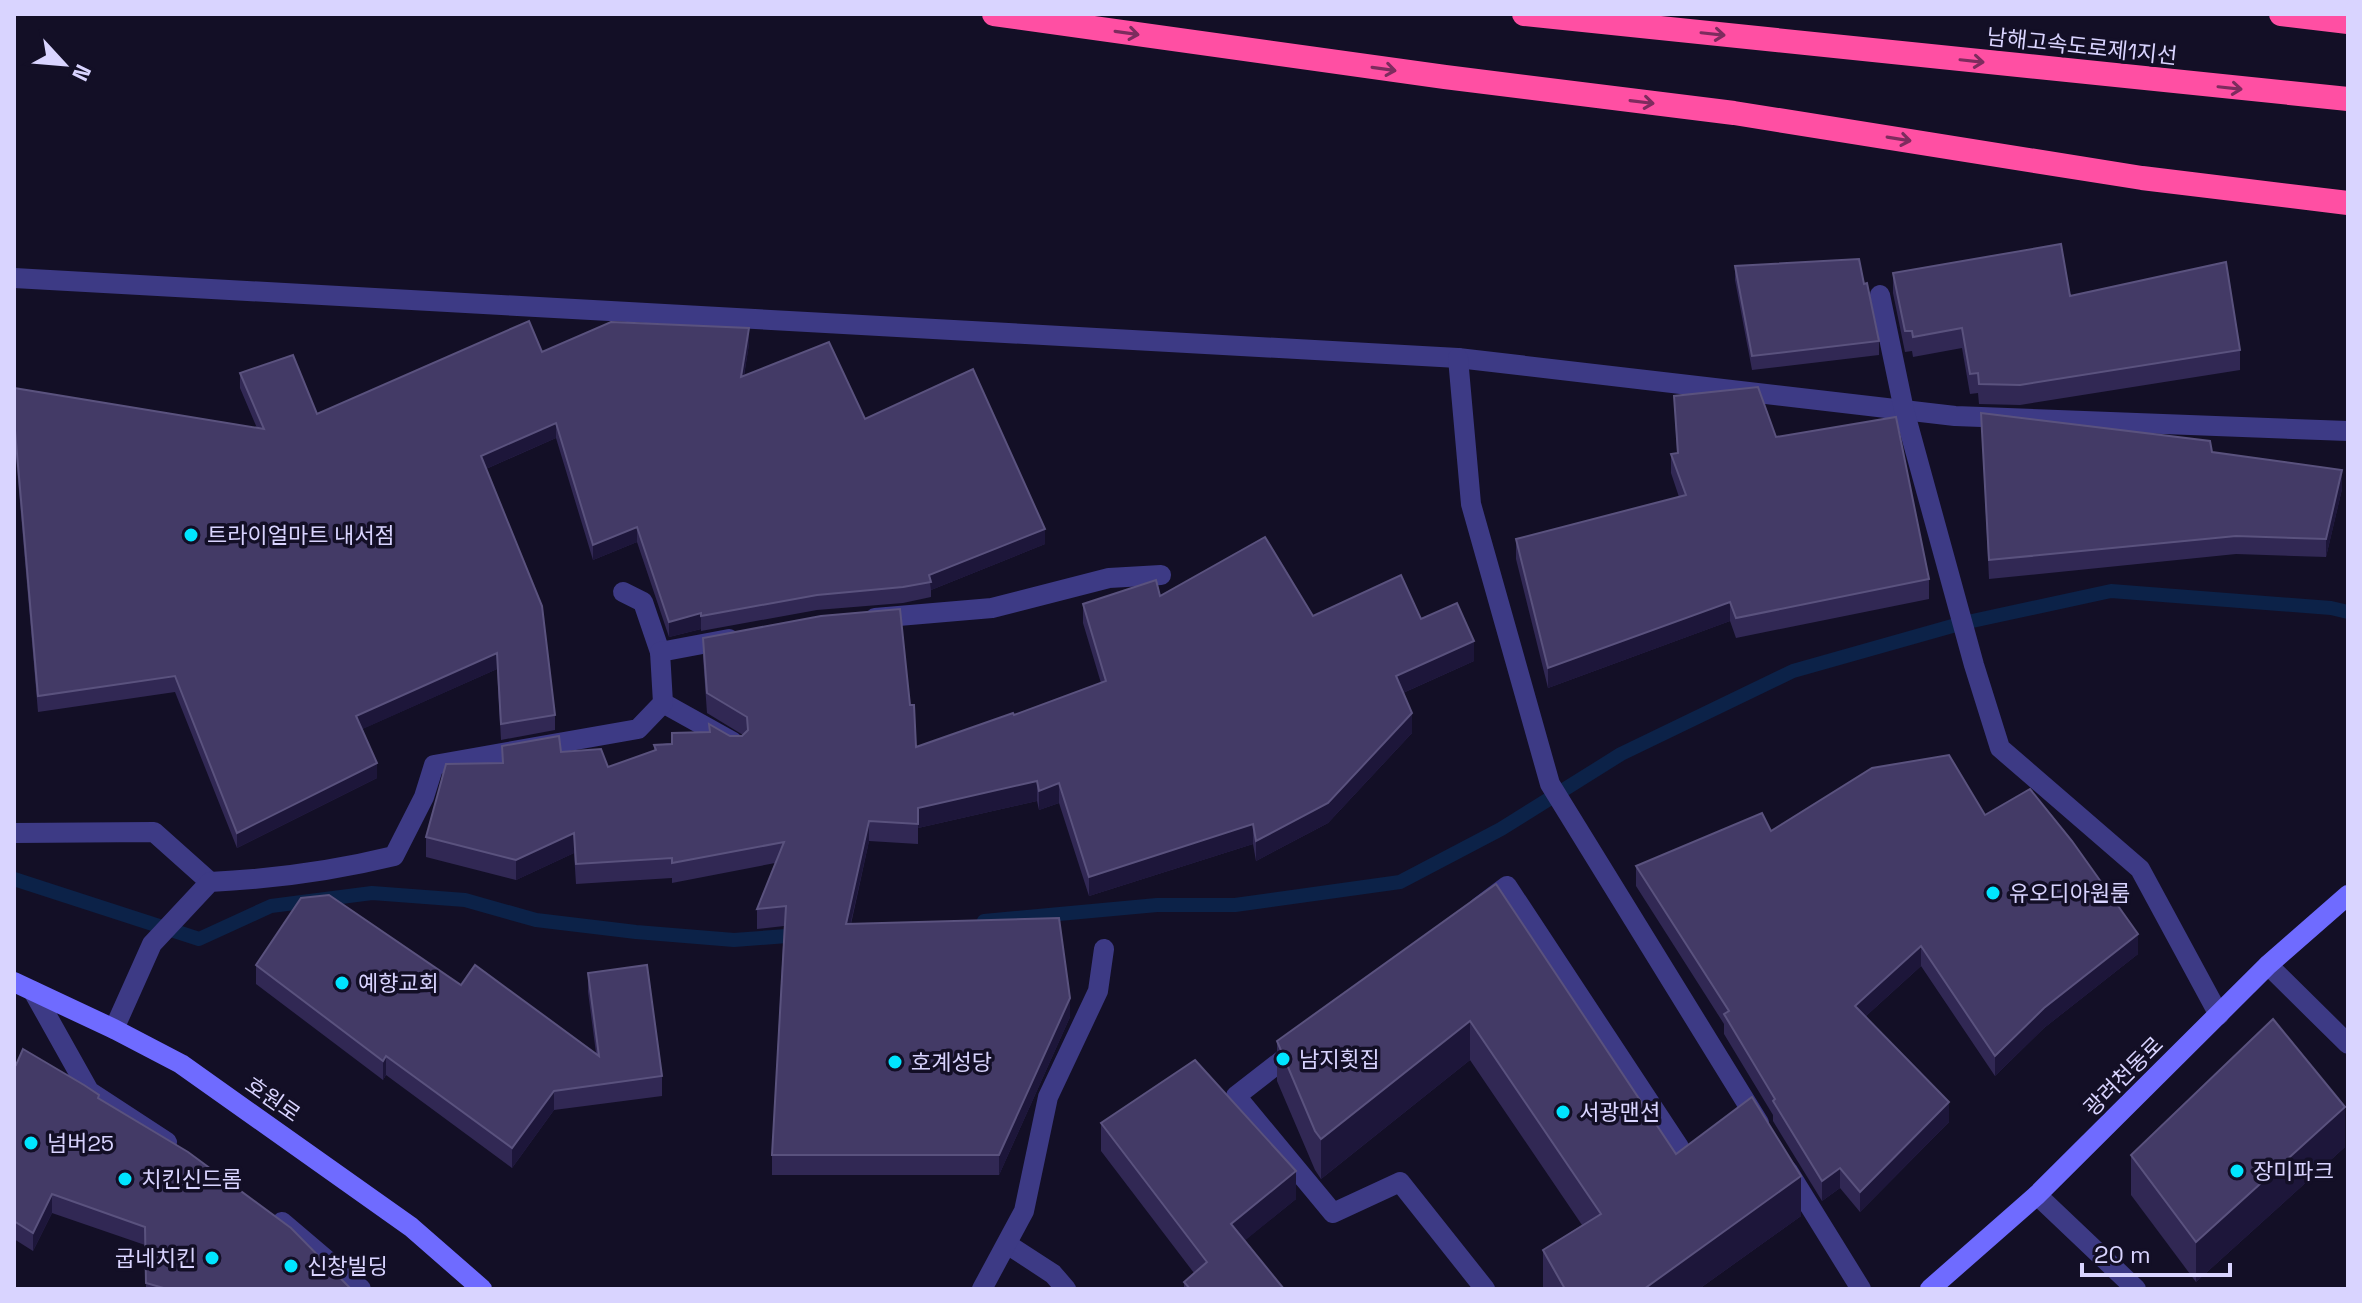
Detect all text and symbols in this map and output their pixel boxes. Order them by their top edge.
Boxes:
street label: 남해고속도로제1지선 [1985,22,2179,70]
north arrow [24,24,104,104]
one-way arrow [1114,26,1139,41]
one-way arrow [1699,27,1726,42]
one-way arrow [1958,54,1985,69]
text: N [66,60,98,86]
one-way arrow [1371,62,1396,77]
one-way arrow [2216,80,2243,95]
one-way arrow [1628,94,1655,109]
one-way arrow [1886,133,1911,148]
place label: 트라이얼마트 내서점 [207,521,395,549]
marker: 트라이얼마트 내서점 [182,526,200,544]
place label: 유오디아원룸 [2009,879,2130,907]
marker: 유오디아원룸 [1984,884,2002,902]
place label: 예향교회 [358,969,439,997]
marker: 예향교회 [333,974,351,992]
street label: 광려천동로 [2077,1030,2169,1122]
place label: 남지횟집 [1299,1045,1380,1073]
place label: 호계성당 [911,1048,992,1076]
marker: 남지횟집 [1274,1050,1292,1068]
marker: 호계성당 [886,1053,904,1071]
street label: 호원로 [240,1070,306,1128]
place label: 서광맨션 [1579,1098,1660,1126]
marker: 서광맨션 [1554,1103,1572,1121]
place label: 넘버25 [47,1129,114,1157]
marker: 넘버25 [22,1134,40,1152]
place label: 장미파크 [2253,1157,2334,1185]
marker: 장미파크 [2228,1162,2246,1180]
place label: 치킨신드롬 [141,1165,242,1193]
marker: 치킨신드롬 [116,1170,134,1188]
scale bar [2082,1227,2230,1277]
text: 20 m [2094,1239,2151,1270]
place label: 굽네치킨 [115,1244,196,1272]
marker: 굽네치킨 [203,1249,221,1267]
place label: 신창빌딩 [307,1252,388,1280]
marker: 신창빌딩 [282,1257,300,1275]

